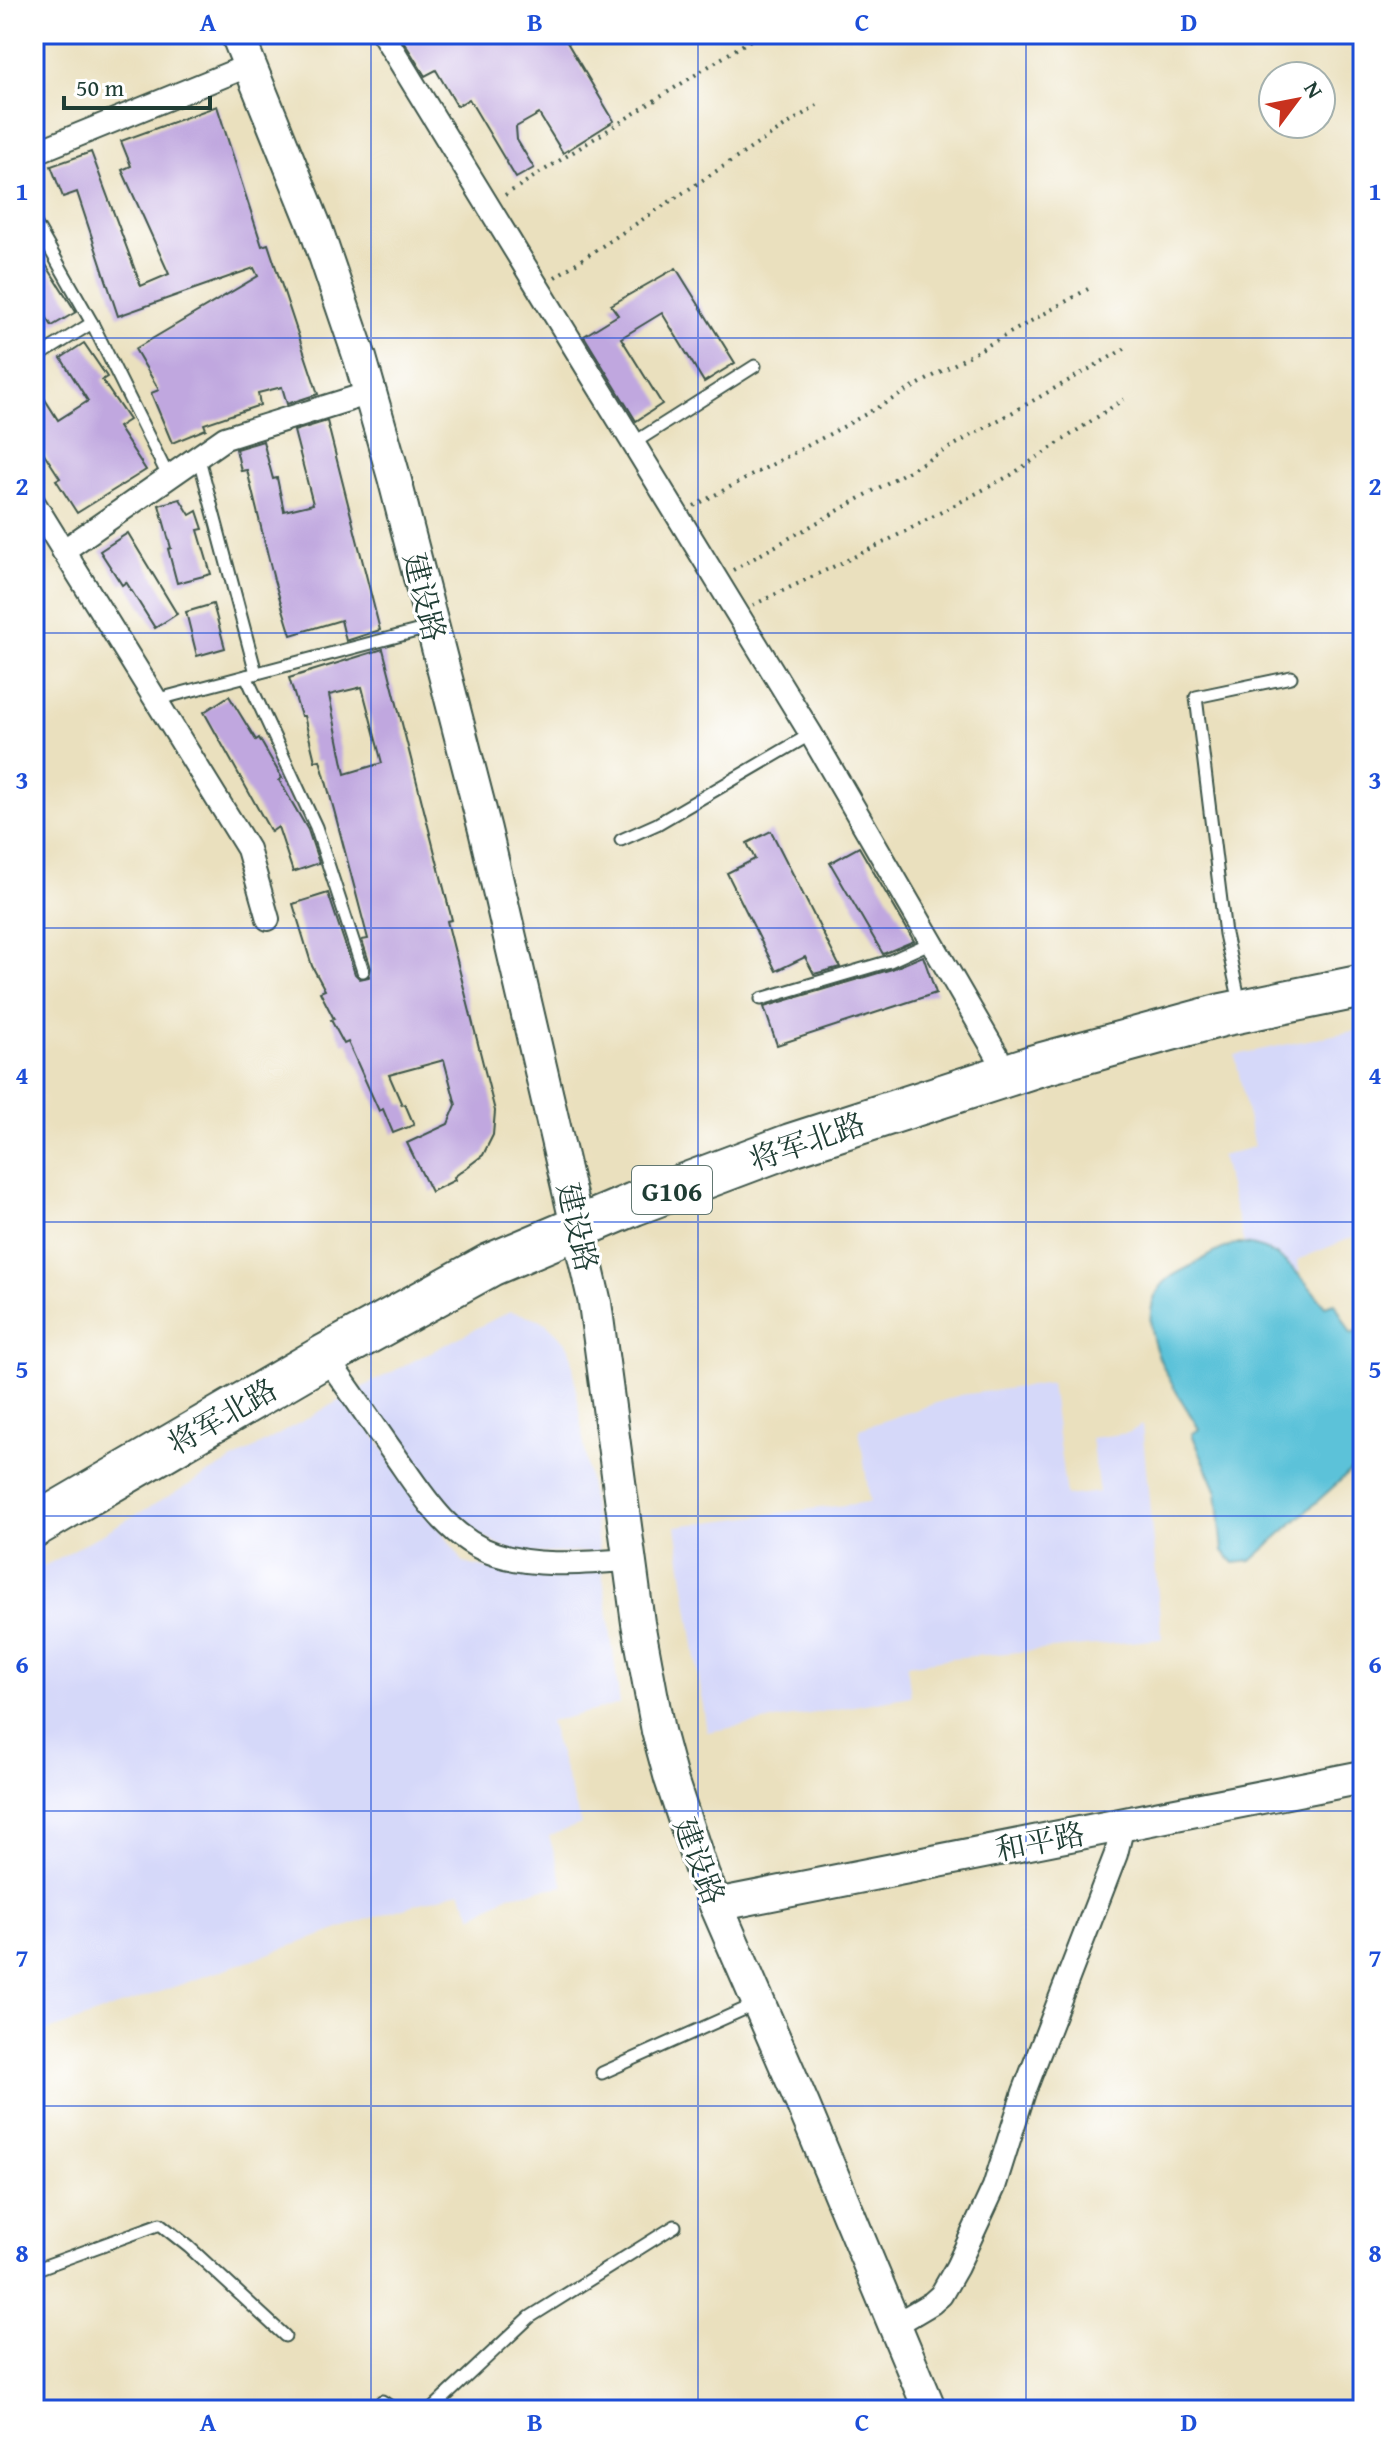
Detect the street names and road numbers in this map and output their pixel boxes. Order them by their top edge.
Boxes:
street label: 建设路 [393,548,457,646]
street label: 将军北路 [743,1101,871,1181]
road number: G106 [632,1166,712,1214]
street label: 建设路 [546,1178,610,1276]
street label: 将军北路 [159,1367,285,1465]
street label: 建设路 [663,1811,737,1911]
street label: 和平路 [992,1811,1088,1871]

